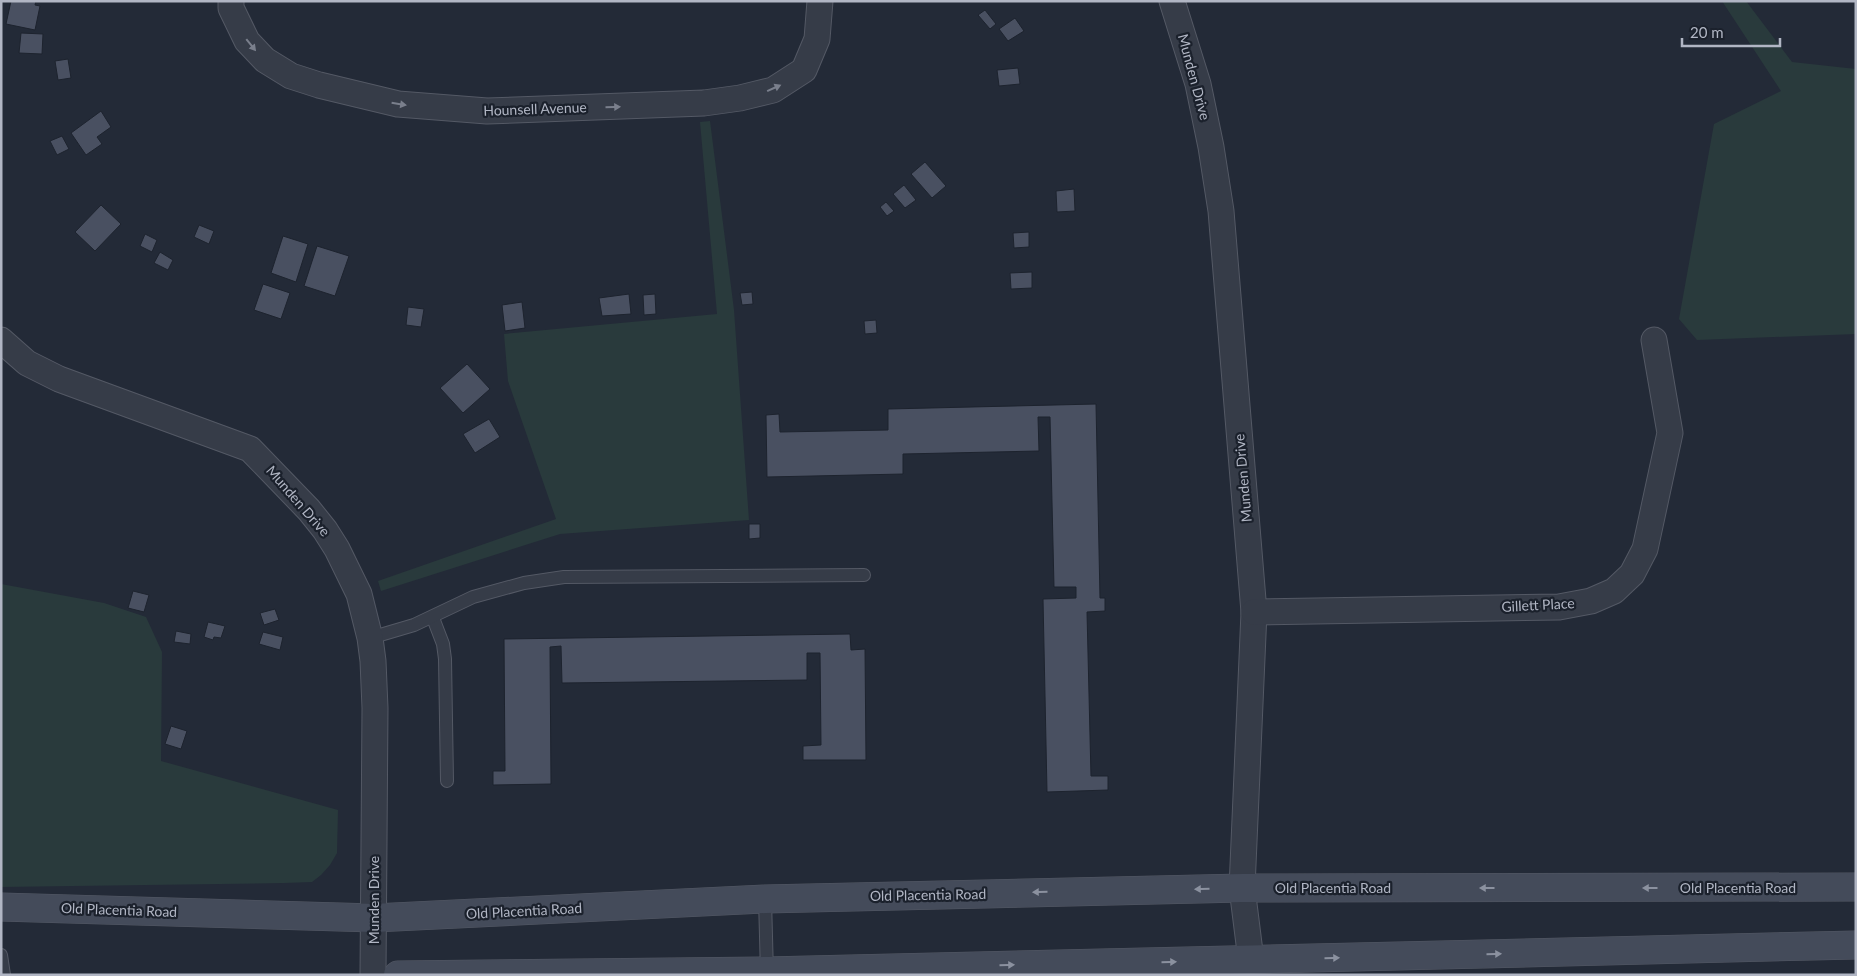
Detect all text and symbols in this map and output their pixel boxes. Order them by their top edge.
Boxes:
scale bar [1682,15,1780,47]
text: 20 m [1690,23,1724,41]
street label: Munden Drive [1175,32,1214,122]
one-way arrow [246,38,257,51]
one-way arrow [767,83,781,91]
street label: Hounsell Avenue [483,98,587,119]
one-way arrow [391,100,407,108]
one-way arrow [606,102,622,110]
street label: Munden Drive [1230,433,1255,523]
street label: Munden Drive [263,462,334,540]
street label: Gillett Place [1501,594,1575,615]
street label: Munden Drive [365,856,382,944]
street label: Old Placentia Road [1275,879,1391,896]
street label: Old Placentia Road [1680,879,1796,896]
one-way arrow [1479,884,1495,892]
one-way arrow [1641,884,1657,892]
street label: Old Placentia Road [870,885,986,904]
one-way arrow [1194,885,1210,893]
one-way arrow [1031,889,1047,897]
street label: Old Placentia Road [61,899,177,920]
street label: Old Placentia Road [465,899,582,922]
one-way arrow [1486,950,1502,958]
one-way arrow [1324,954,1340,962]
one-way arrow [1162,957,1178,965]
one-way arrow [999,961,1015,969]

